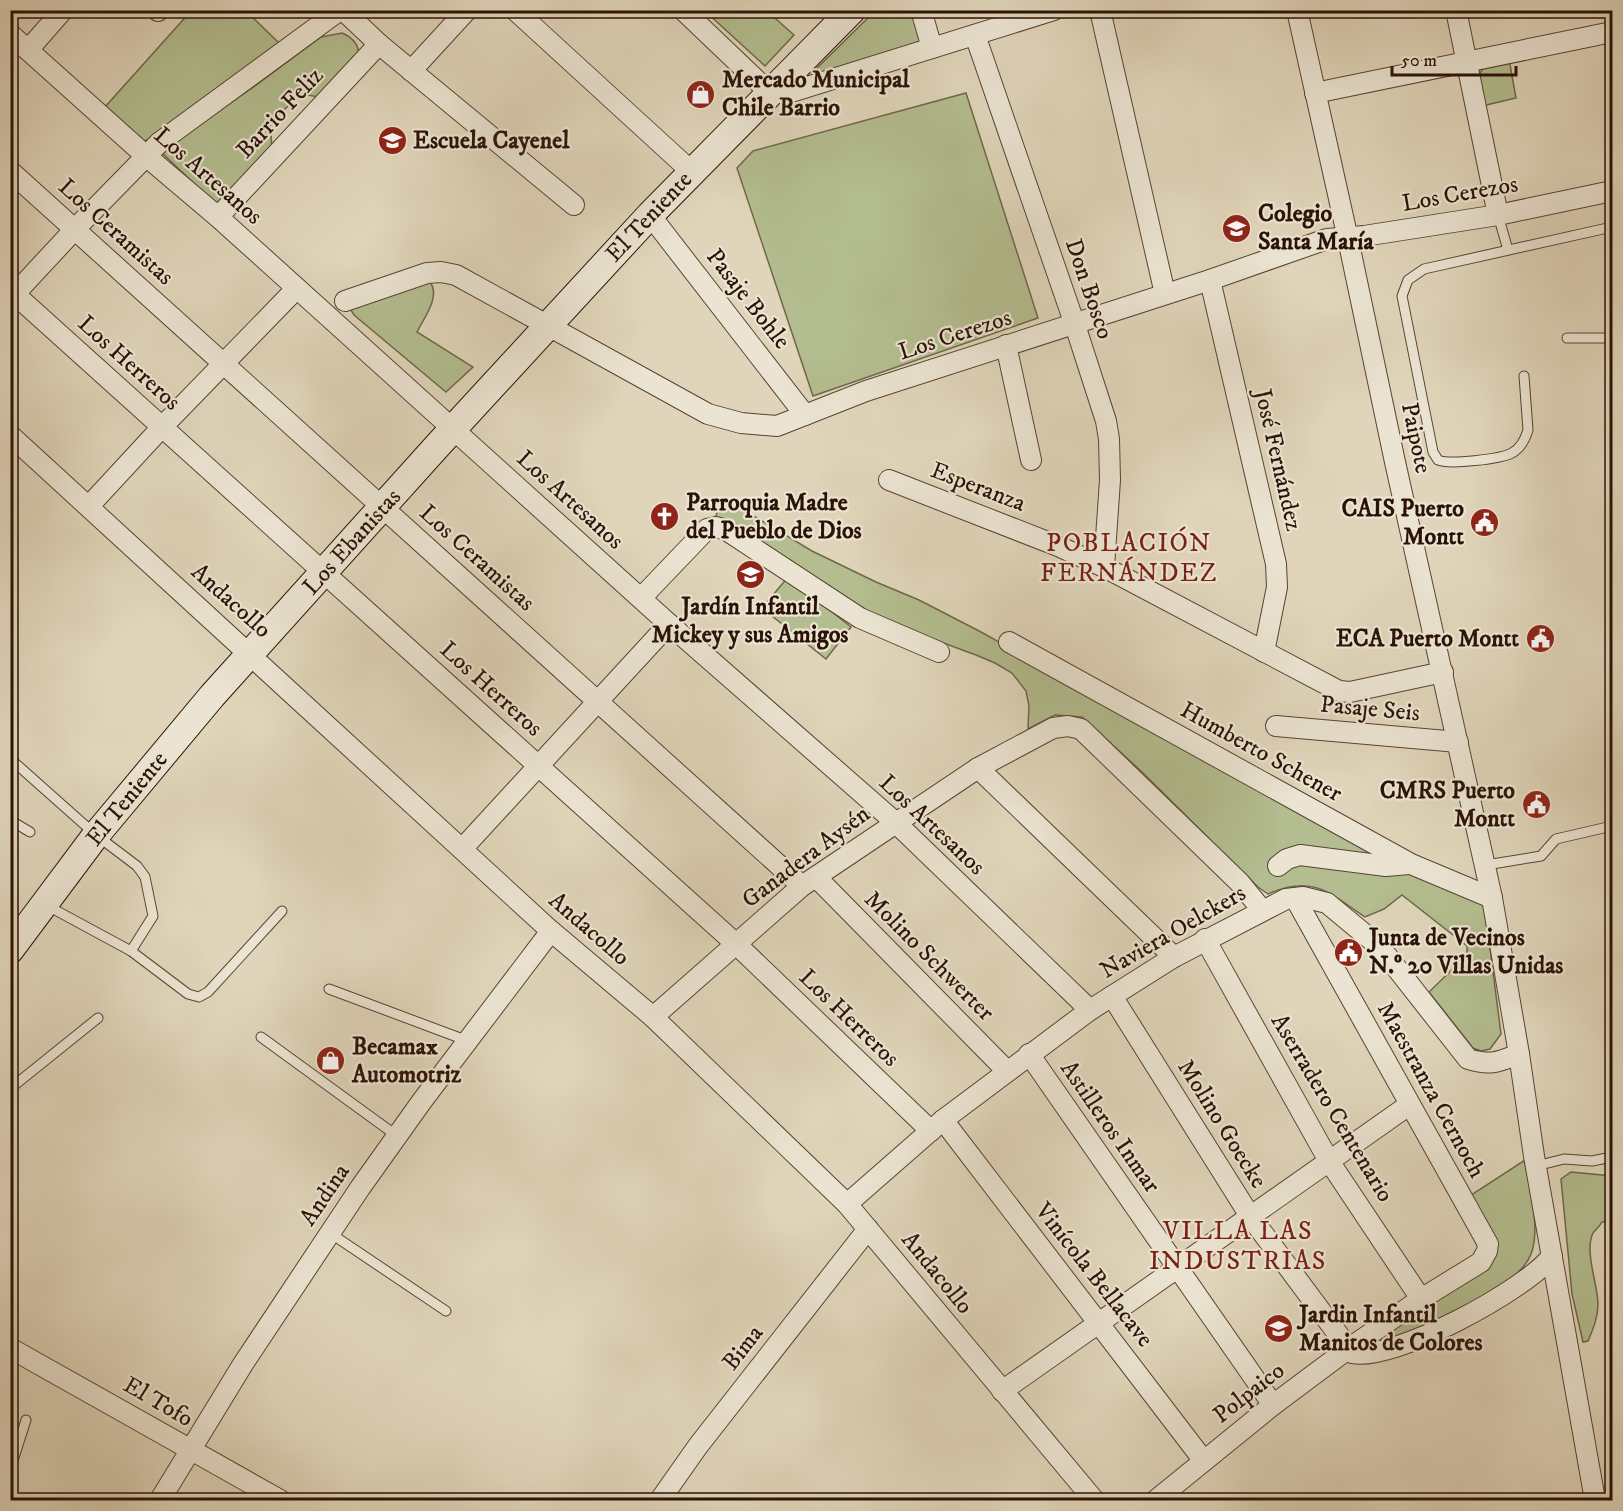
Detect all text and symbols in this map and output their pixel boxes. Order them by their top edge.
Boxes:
scale bar [1392,39,1516,77]
text: 50 m [1401,50,1437,72]
street label: Barrio Feliz [230,61,330,165]
place label: Mercado Municipal Chile Barrio [722,65,910,123]
shop icon: Mercado Municipal Chile Barrio [685,78,717,110]
street label: Los Artesanos [147,121,269,231]
school or university icon: Escuela Cayenel [376,125,408,157]
place label: Escuela Cayenel [413,126,570,156]
street label: El Teniente [599,165,699,269]
street label: Los Cerezos [1400,169,1520,219]
street label: Los Ceramistas [52,172,180,292]
place label: Colegio Santa María [1258,199,1374,257]
school or university icon: Colegio Santa María [1221,212,1253,244]
street label: Don Bosco [1058,235,1120,343]
street label: Pasaje Bohle [699,243,797,355]
street label: Los Cerezos [895,303,1015,367]
street label: Los Herreros [71,309,187,417]
street label: José Fernández [1247,384,1309,534]
street label: Paipote [1394,400,1438,476]
street label: Los Artesanos [510,444,630,556]
street label: Esperanza [926,455,1030,519]
street label: Los Ebanistas [296,482,408,602]
place label: Parroquia Madre del Pueblo de Dios [686,488,862,546]
place label: CAIS Puerto Montt [1341,494,1464,552]
street label: Los Ceramistas [413,498,541,618]
church icon: Parroquia Madre del Pueblo de Dios [649,501,681,533]
public building icon: CAIS Puerto Montt [1469,507,1501,539]
district label: POBLACIÓN FERNÁNDEZ [1040,526,1218,590]
street label: Andacollo [185,557,277,645]
school or university icon: Jardín Infantil Mickey y sus Amigos [734,558,766,590]
place label: Jardín Infantil Mickey y sus Amigos [652,592,848,650]
public building icon: ECA Puerto Montt [1524,623,1556,655]
place label: ECA Puerto Montt [1336,624,1519,654]
street label: Los Herreros [433,635,549,743]
street label: Pasaje Seis [1319,690,1421,728]
street label: Humberto Schener [1175,695,1347,809]
street label: El Teniente [80,745,174,853]
street label: Los Artesanos [873,768,991,882]
place label: CMRS Puerto Montt [1380,776,1515,834]
public building icon: CMRS Puerto Montt [1520,789,1552,821]
street label: Ganadera Aysén [736,799,876,915]
street label: Naviera Oelckers [1095,878,1251,986]
street label: Molino Schwerter [858,885,1000,1027]
street label: Andacollo [542,886,636,972]
place label: Junta de Vecinos N.º 20 Villas Unidas [1366,923,1563,981]
public building icon: Junta de Vecinos N.º 20 Villas Unidas [1332,936,1364,968]
street label: Los Herreros [792,963,906,1073]
street label: Maestranza Cernoch [1370,997,1492,1184]
street label: Aserradero Centenario [1264,1008,1400,1208]
place label: Becamax Automotriz [351,1032,462,1090]
shop icon: Becamax Automotriz [315,1045,347,1077]
street label: Molino Goecke [1171,1054,1273,1194]
street label: Astilleros Inmar [1053,1055,1167,1199]
street label: Andina [293,1157,357,1232]
street label: Vinícola Bellacave [1028,1196,1160,1353]
district label: VILLA LAS INDUSTRIAS [1149,1215,1327,1278]
street label: Andacollo [895,1226,979,1320]
place label: Jardin Infantil Manitos de Colores [1296,1300,1482,1358]
school or university icon: Jardin Infantil Manitos de Colores [1262,1313,1294,1345]
street label: Bima [716,1319,771,1377]
street label: Polpaico [1207,1356,1291,1430]
street label: El Tofo [118,1370,198,1434]

